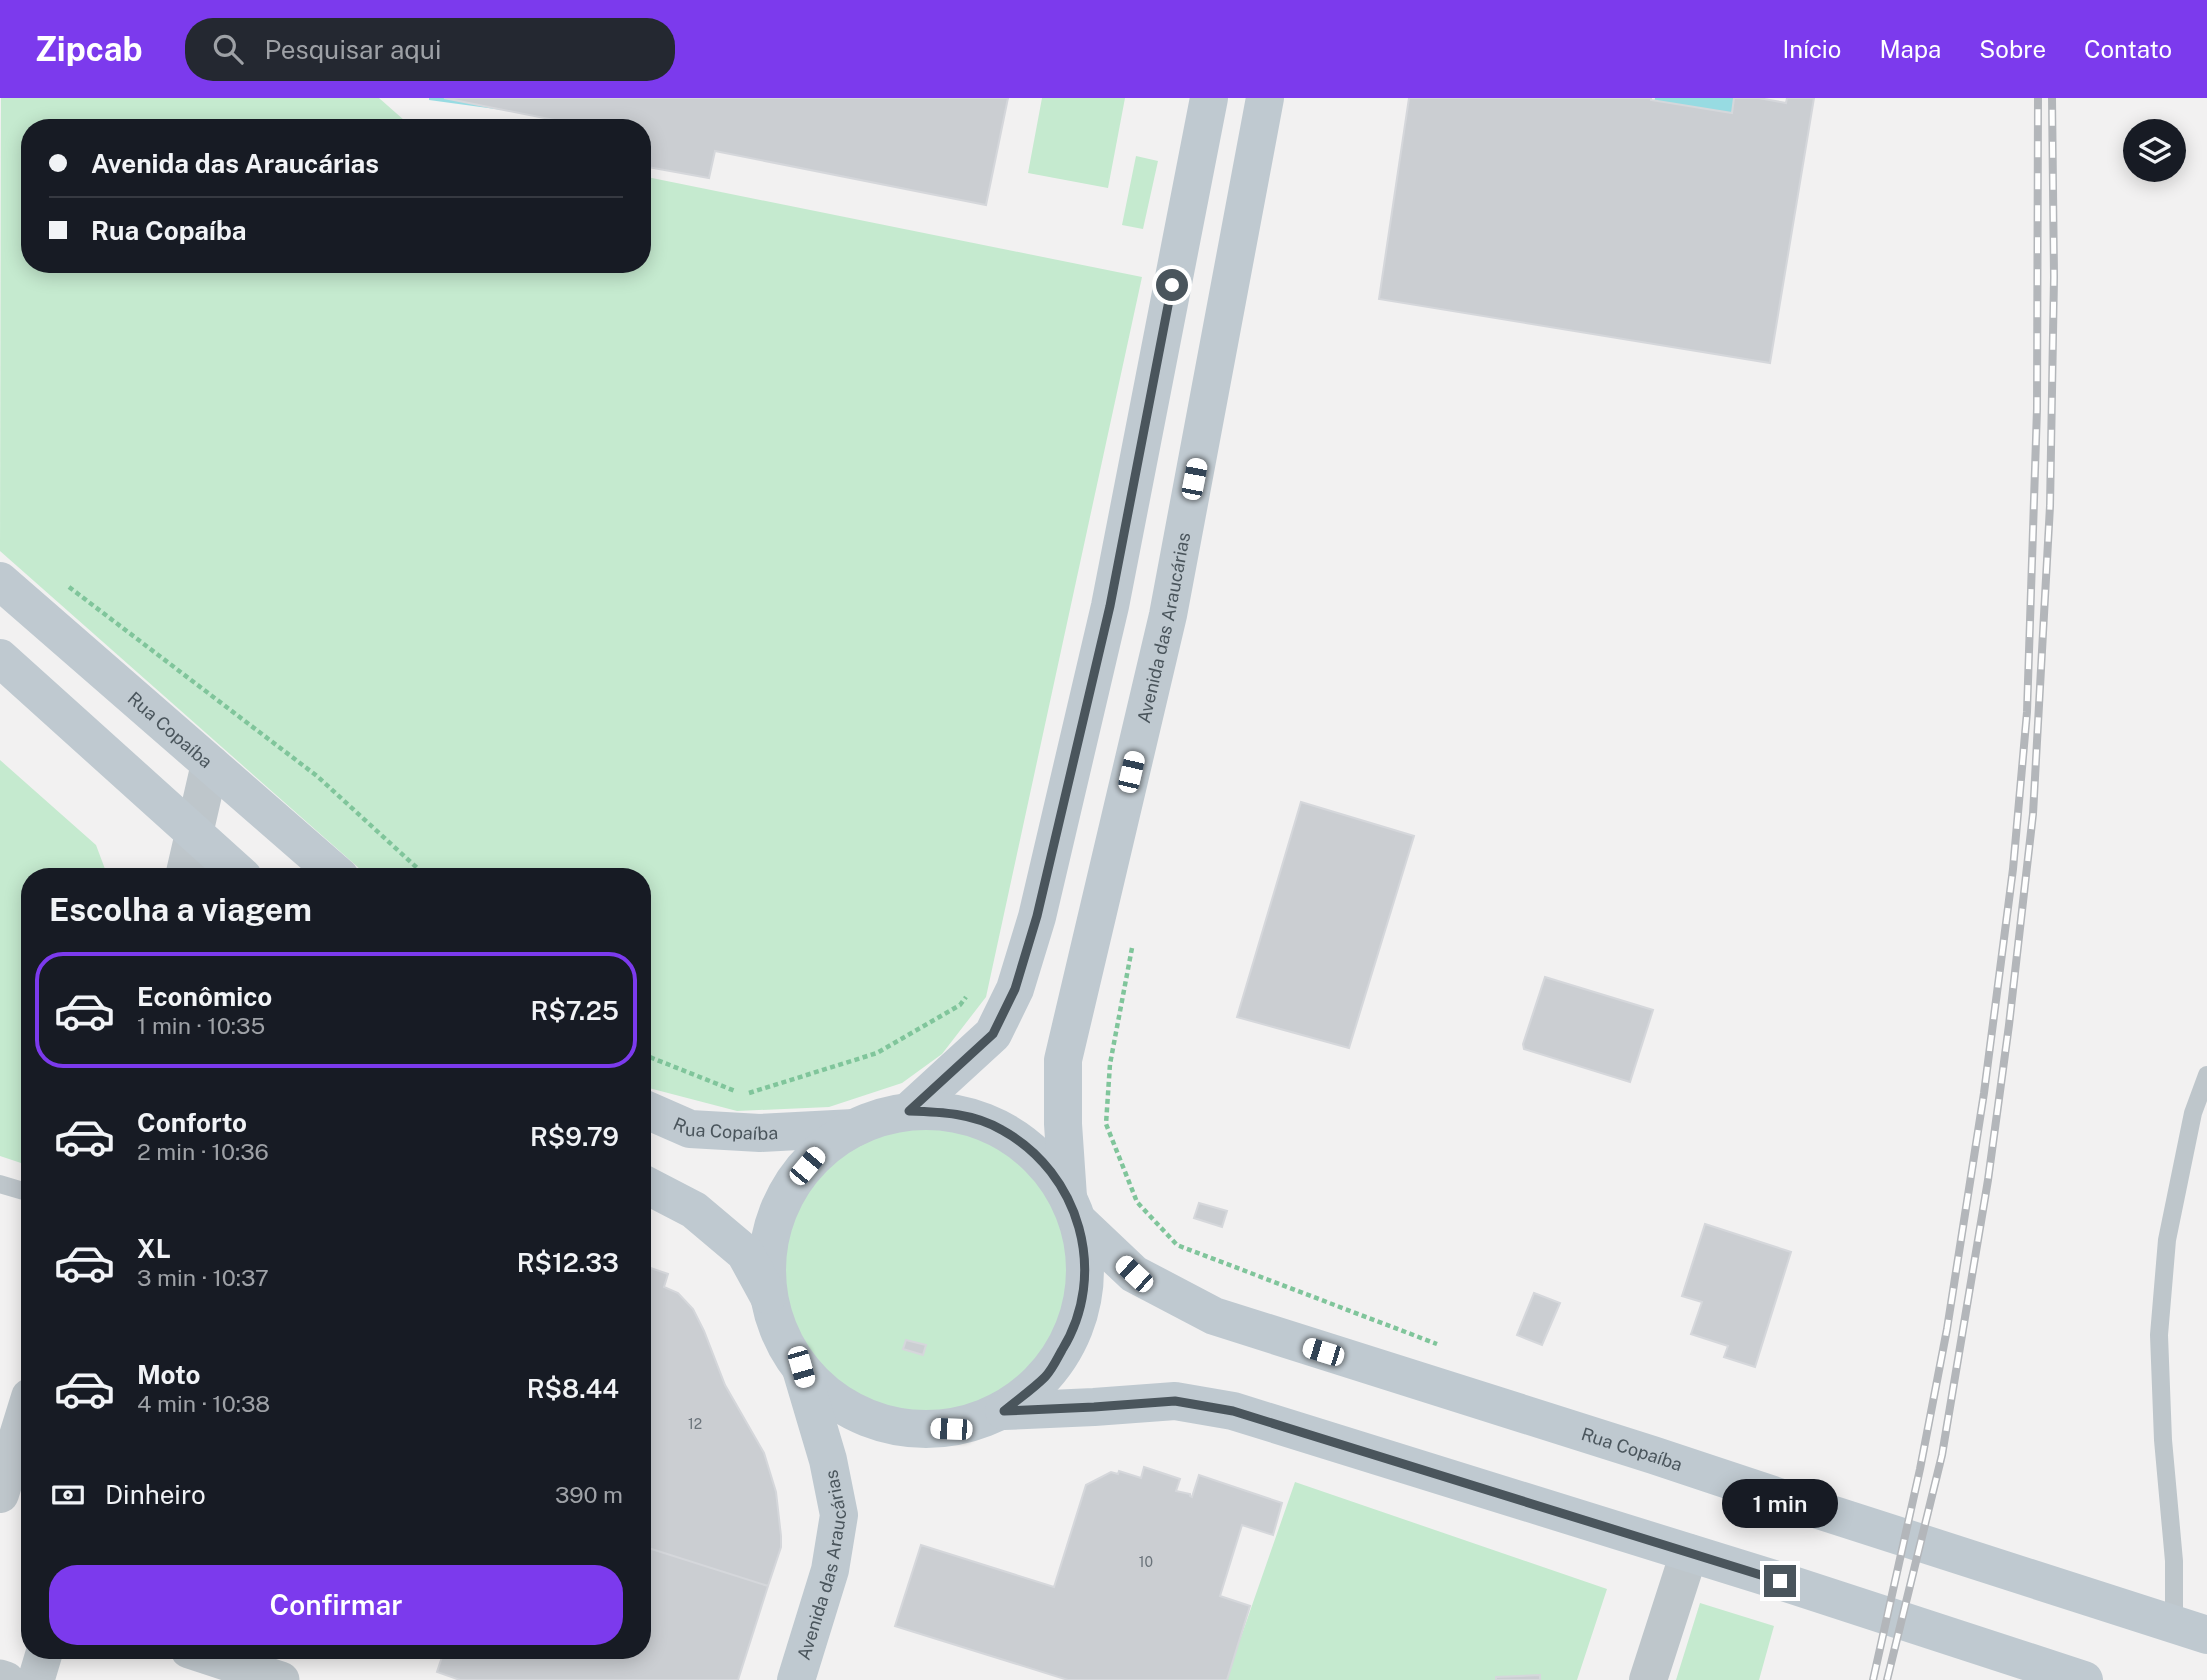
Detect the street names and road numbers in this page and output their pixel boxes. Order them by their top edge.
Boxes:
street label: Avenida das Araucárias [1132,531,1194,725]
street label: Rua Copaíba [124,687,217,772]
street label: Rua Copaíba [670,1113,779,1144]
street label: Rua Copaíba [1579,1423,1685,1475]
street label: Avenida das Araucárias [792,1468,850,1662]

